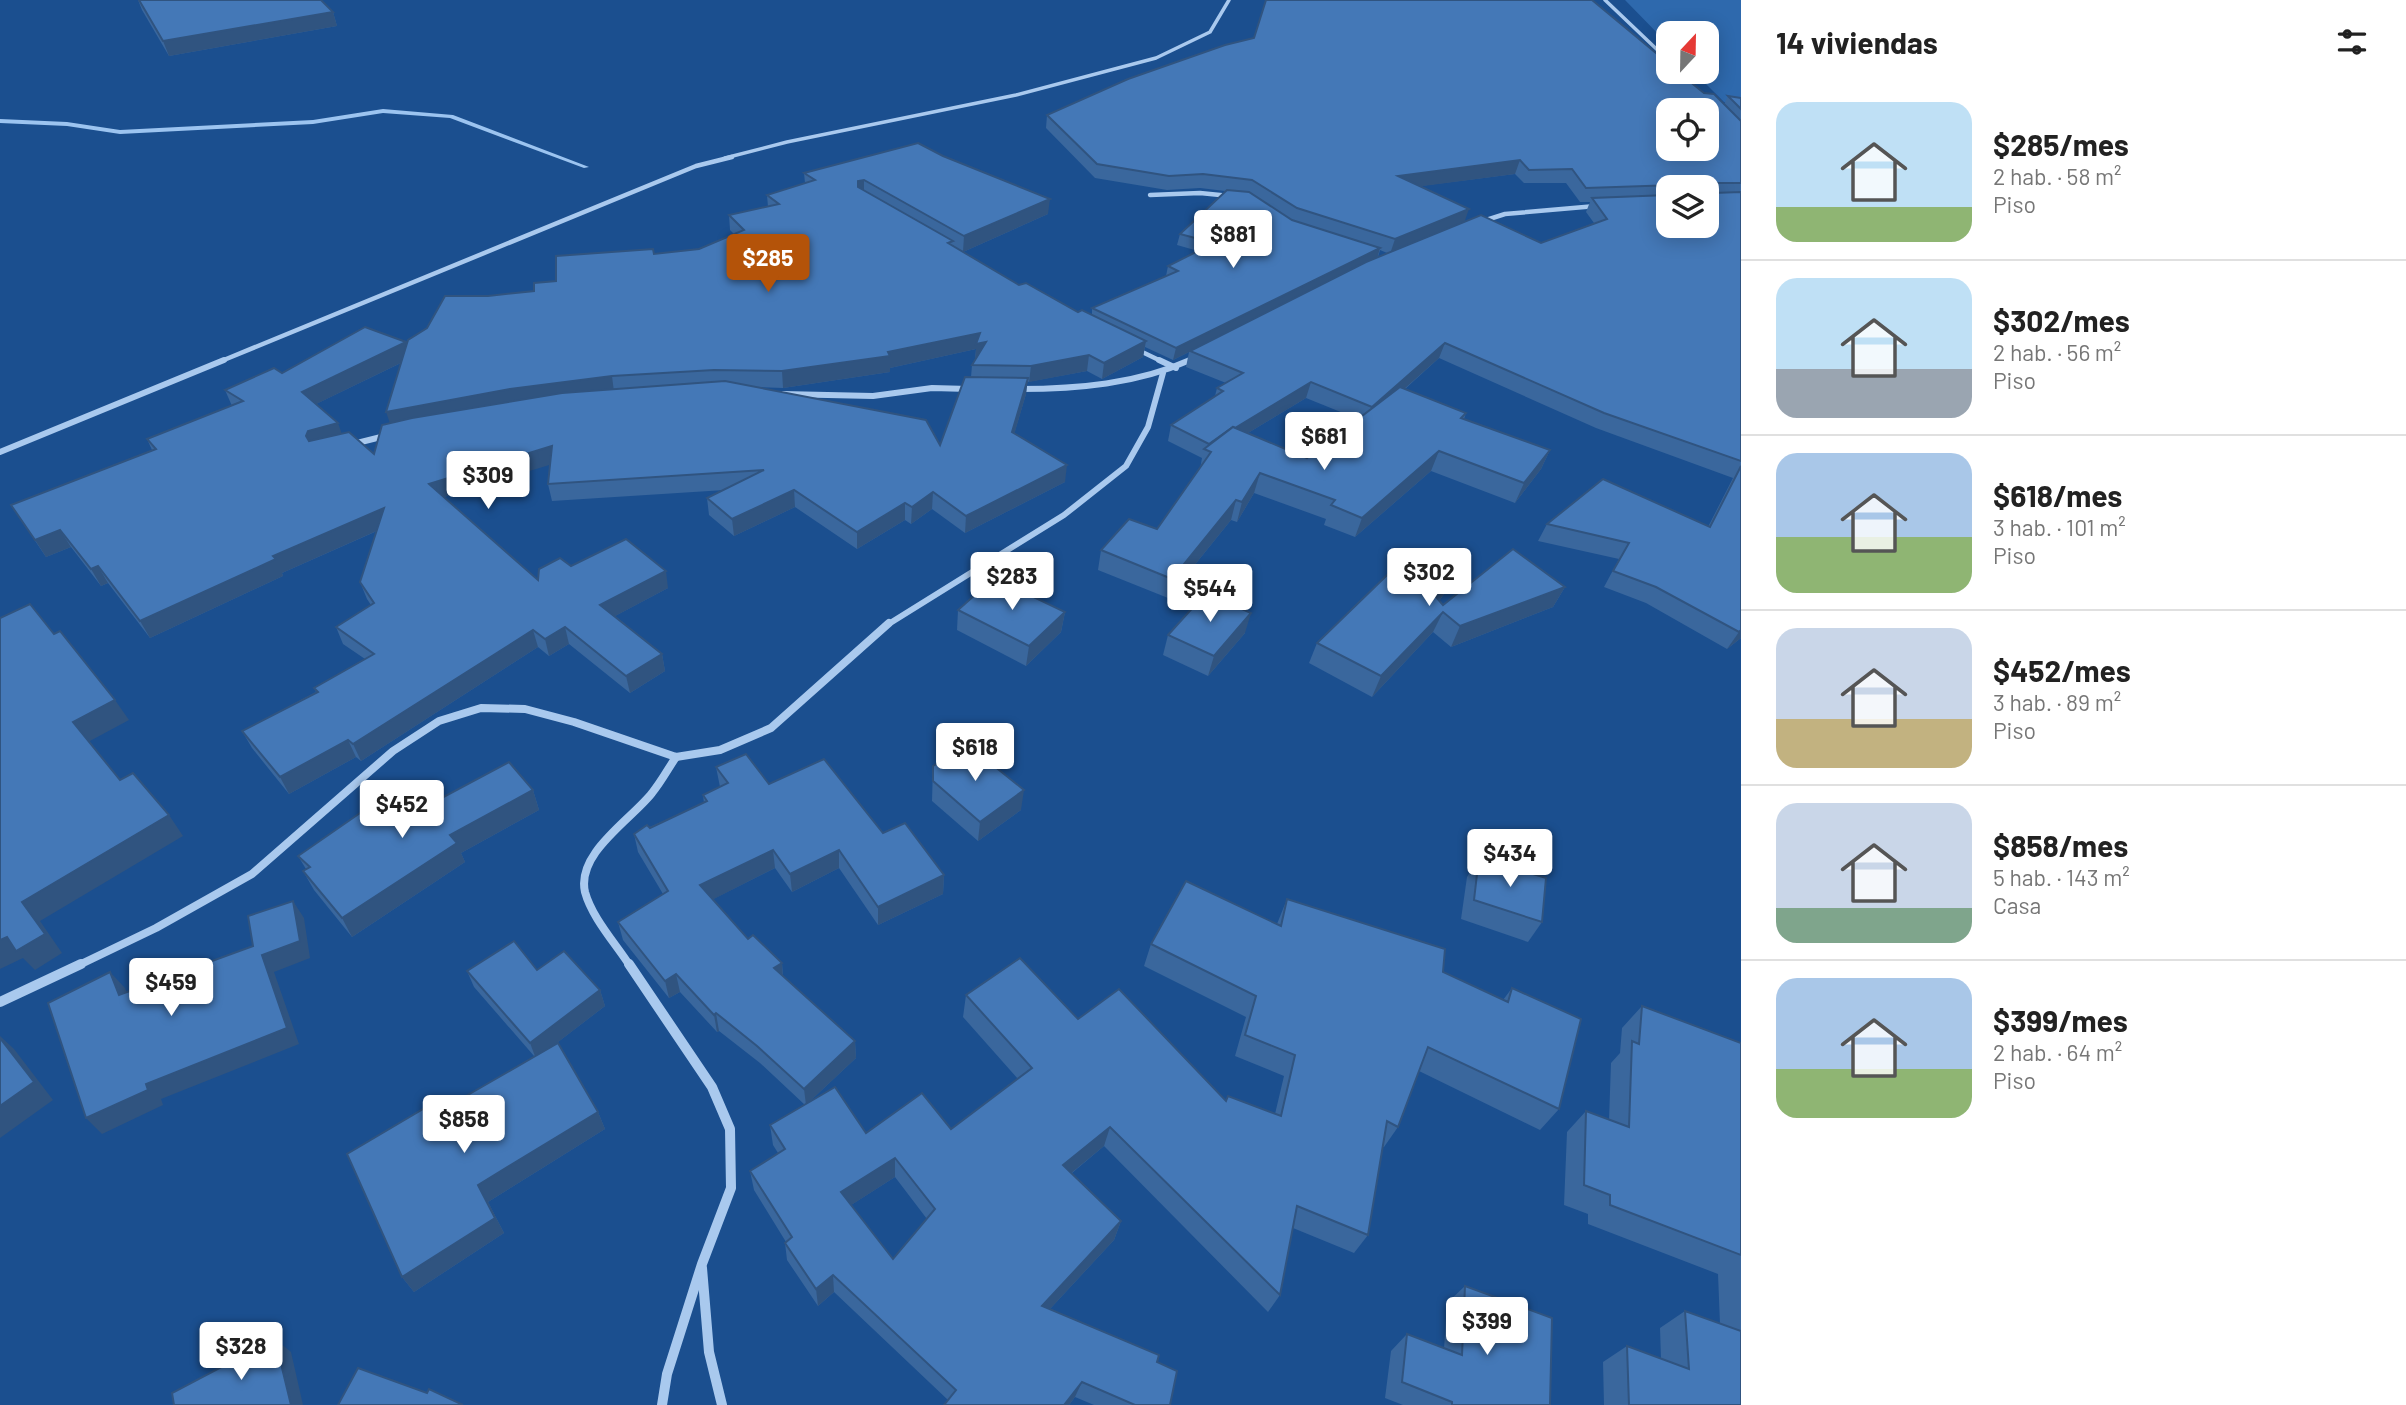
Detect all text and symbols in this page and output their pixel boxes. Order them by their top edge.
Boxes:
north arrow [1656,21,1718,84]
map controls [1656,21,1719,238]
icon: filters [2333,23,2371,61]
text: 14 viviendas [1776,24,1938,60]
button: locate [1656,98,1719,161]
text: $285/mes [1993,126,2129,162]
icon: home [1832,130,1916,214]
text: 2 hab. · 58 m² [1993,162,2122,190]
button: layers [1656,175,1719,238]
text: Piso [1993,190,2036,218]
pin: $881 [1192,210,1274,270]
text: $881 [1210,219,1256,247]
pin: $285 [727,234,809,294]
text: $285 [743,243,793,271]
text: $302/mes [1993,302,2130,338]
icon: home [1832,306,1916,390]
text: 2 hab. · 56 m² [1993,338,2121,366]
text: Piso [1993,366,2036,394]
pin: $681 [1283,412,1365,472]
text: $681 [1301,421,1347,449]
pin: $309 [447,452,529,511]
text: $309 [463,460,513,488]
text: $618/mes [1993,477,2122,513]
icon: home [1832,481,1916,565]
text: 3 hab. · 101 m² [1993,513,2126,541]
text: Piso [1993,541,2036,569]
pin: $302 [1388,548,1470,608]
pin: $283 [971,552,1053,612]
text: $302 [1403,557,1455,585]
text: $283 [987,561,1037,589]
pin: $544 [1169,564,1251,624]
text: $544 [1183,573,1237,601]
text: $452/mes [1993,652,2131,688]
icon: home [1832,656,1916,740]
text: 3 hab. · 89 m² [1993,688,2121,716]
text: Piso [1993,716,2036,744]
pin: $618 [934,724,1016,783]
text: $618 [952,732,998,760]
pin: $452 [361,780,443,840]
text: $452 [376,789,428,817]
text: $858/mes [1993,827,2128,863]
pin: $434 [1469,830,1551,889]
icon: home [1832,831,1916,915]
text: $434 [1483,838,1537,866]
text: 5 hab. · 143 m² [1993,863,2130,891]
text: Casa [1993,891,2041,919]
pin: $459 [130,958,212,1018]
text: $459 [145,967,197,995]
text: $399/mes [1993,1002,2128,1038]
icon: home [1832,1006,1916,1090]
text: 2 hab. · 64 m² [1993,1038,2122,1066]
text: Piso [1993,1066,2036,1094]
pin: $858 [423,1096,505,1155]
text: $858 [439,1104,489,1132]
pin: $399 [1446,1298,1528,1357]
text: $399 [1462,1306,1512,1334]
pin: $328 [200,1322,282,1382]
text: $328 [216,1331,266,1359]

